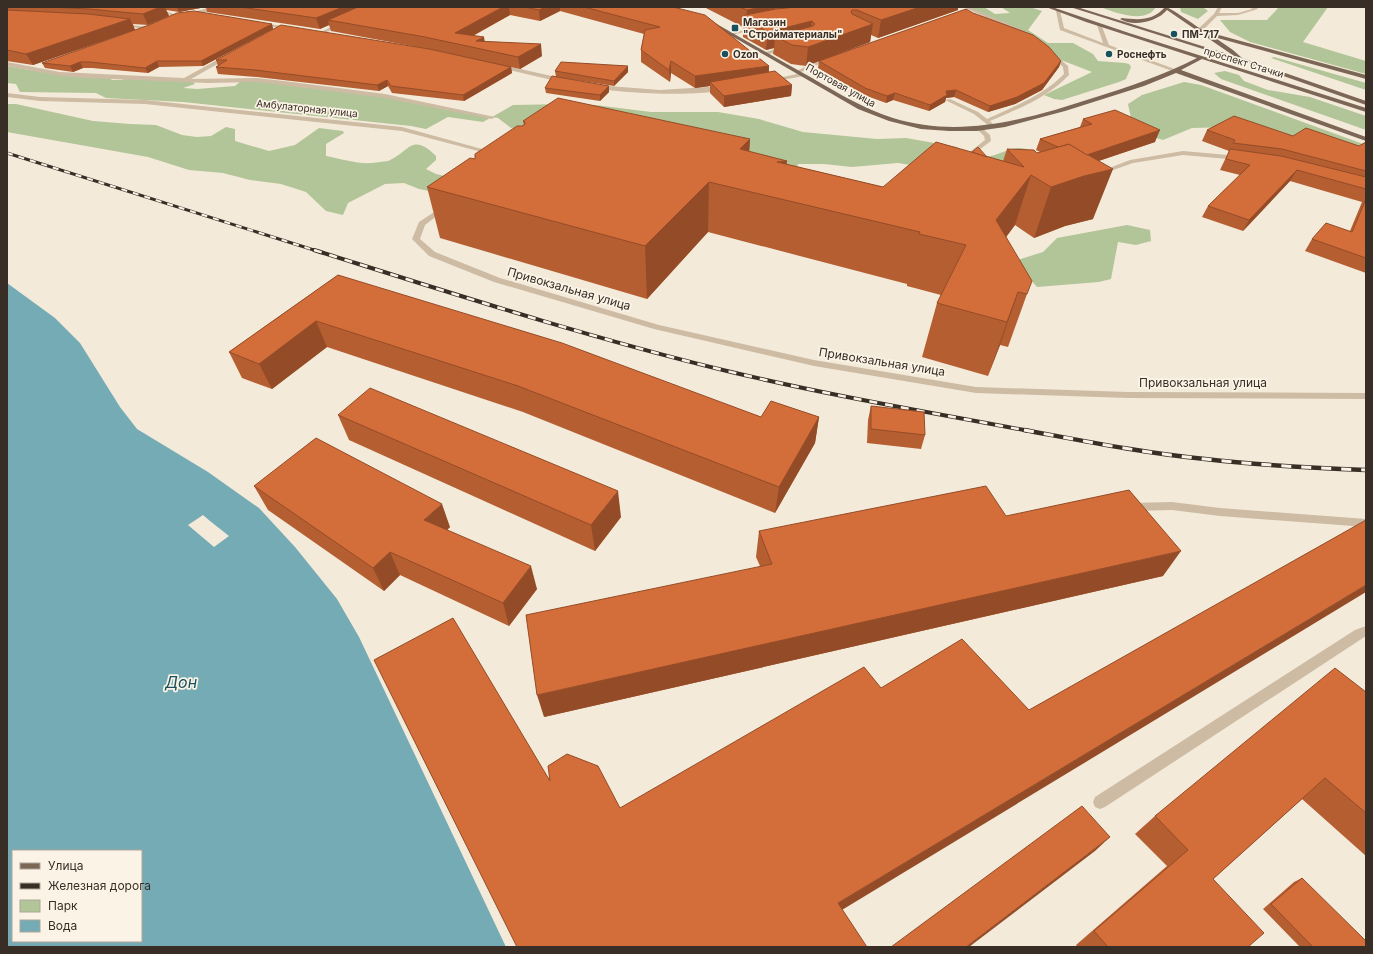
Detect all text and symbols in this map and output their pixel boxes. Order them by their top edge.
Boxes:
place label: Магазин "Стройматериалы" [743,16,842,40]
marker: Магазин "Стройматериалы" [730,23,740,33]
place label: ПМ-717 [1182,28,1219,40]
marker: ПМ-717 [1169,29,1179,39]
street label: проспект Стачки [1203,44,1286,80]
place label: Ozon [733,48,759,60]
place label: Роснефть [1117,48,1167,60]
marker: Ozon [720,49,730,59]
marker: Роснефть [1104,49,1114,59]
street label: Портовая улица [804,61,878,109]
street label: Амбулаторная улица [256,97,358,119]
street label: Привокзальная улица [506,264,633,313]
street label: Привокзальная улица [818,344,946,379]
street label: Привокзальная улица [1139,375,1267,390]
water label: Дон [164,672,197,692]
legend [12,850,142,942]
text: Улица [48,858,83,873]
text: Железная дорога [48,878,151,893]
text: Парк [48,898,78,913]
text: Вода [48,918,77,933]

